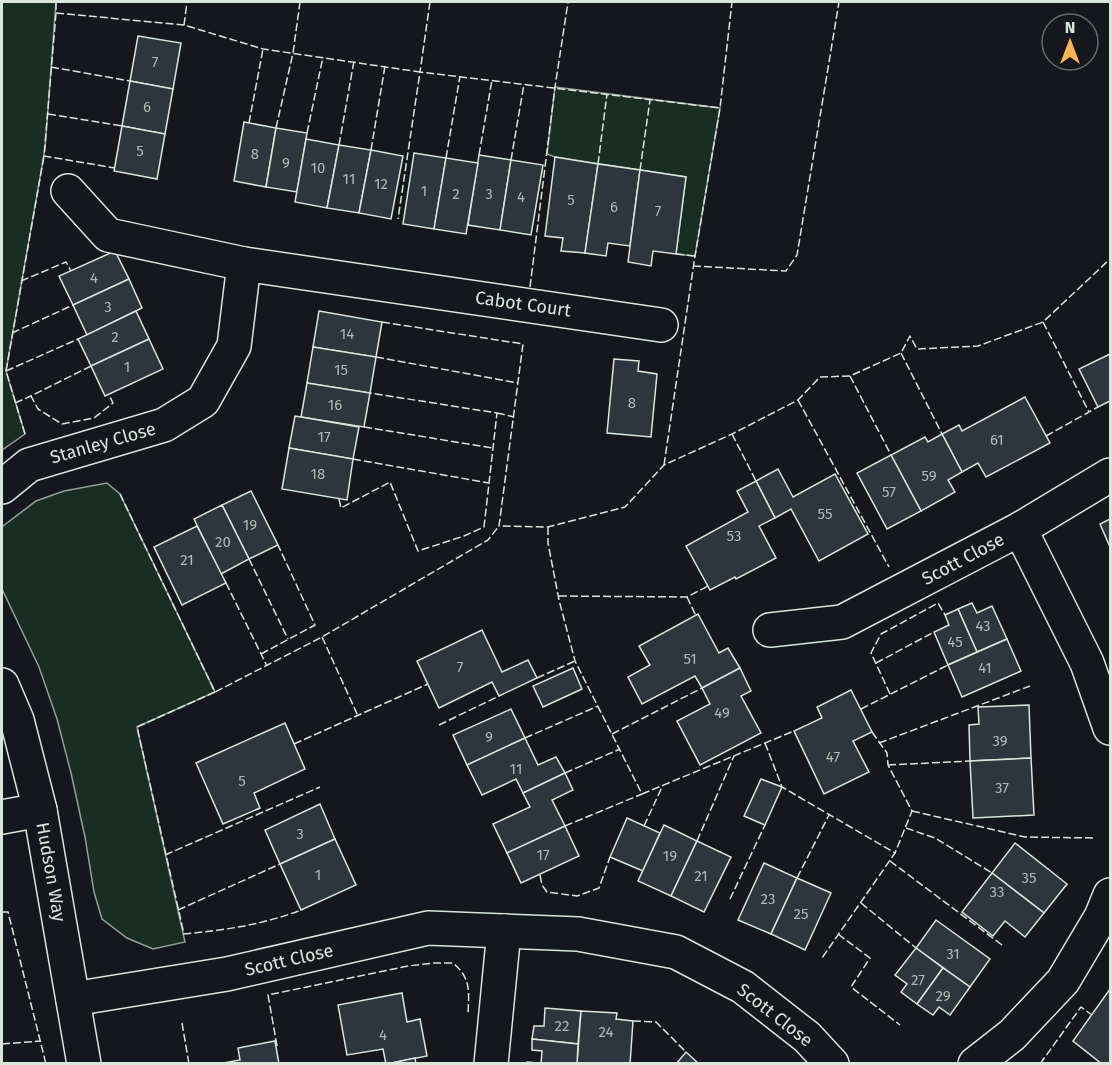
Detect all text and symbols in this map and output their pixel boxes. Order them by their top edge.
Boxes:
north arrow [1040,12,1100,72]
text: N [1065,18,1075,37]
house number: 7 [152,53,159,71]
house number: 6 [143,98,151,116]
house number: 5 [136,142,144,160]
house number: 8 [251,145,259,163]
house number: 9 [282,154,290,172]
house number: 10 [311,159,325,177]
house number: 11 [343,170,355,188]
house number: 12 [374,175,388,193]
house number: 1 [421,182,427,200]
house number: 2 [452,185,460,203]
house number: 3 [485,185,493,203]
house number: 4 [517,188,525,206]
house number: 5 [567,191,575,209]
house number: 6 [610,198,618,216]
house number: 7 [655,202,662,220]
house number: 4 [90,269,98,287]
street label: Cabot Court [474,286,573,322]
house number: 3 [104,298,112,316]
house number: 14 [340,325,354,343]
house number: 2 [111,328,119,346]
house number: 1 [124,358,130,376]
house number: 15 [334,361,348,379]
house number: 8 [628,394,636,412]
house number: 16 [328,396,342,414]
street label: Stanley Close [48,417,158,469]
house number: 17 [317,428,331,446]
house number: 61 [990,431,1004,449]
house number: 18 [311,465,325,483]
house number: 59 [921,467,937,485]
house number: 57 [882,483,896,501]
house number: 55 [818,505,832,523]
house number: 19 [243,516,257,534]
house number: 53 [727,527,741,545]
street label: Scott Close [918,528,1008,590]
house number: 20 [215,533,231,551]
house number: 21 [180,551,194,569]
house number: 43 [975,617,991,635]
house number: 45 [947,633,963,651]
house number: 51 [683,650,697,668]
house number: 7 [457,658,464,676]
house number: 41 [978,659,992,677]
house number: 49 [714,704,730,722]
house number: 9 [485,728,493,746]
house number: 39 [992,732,1008,750]
house number: 47 [826,748,840,766]
house number: 11 [510,760,522,778]
house number: 5 [238,772,246,790]
house number: 37 [995,779,1009,797]
street label: Hudson Way [31,821,71,923]
house number: 3 [296,825,304,843]
house number: 17 [536,846,550,864]
house number: 19 [663,847,677,865]
house number: 1 [315,866,321,884]
house number: 21 [694,867,708,885]
house number: 35 [1021,869,1037,887]
house number: 33 [990,883,1004,901]
house number: 23 [761,890,775,908]
house number: 25 [794,905,808,923]
street label: Scott Close [243,939,335,981]
house number: 31 [946,945,960,963]
house number: 27 [911,971,925,989]
street label: Scott Close [733,979,817,1051]
house number: 29 [935,987,951,1005]
house number: 22 [555,1017,569,1035]
house number: 24 [598,1023,614,1041]
house number: 4 [379,1026,387,1044]

